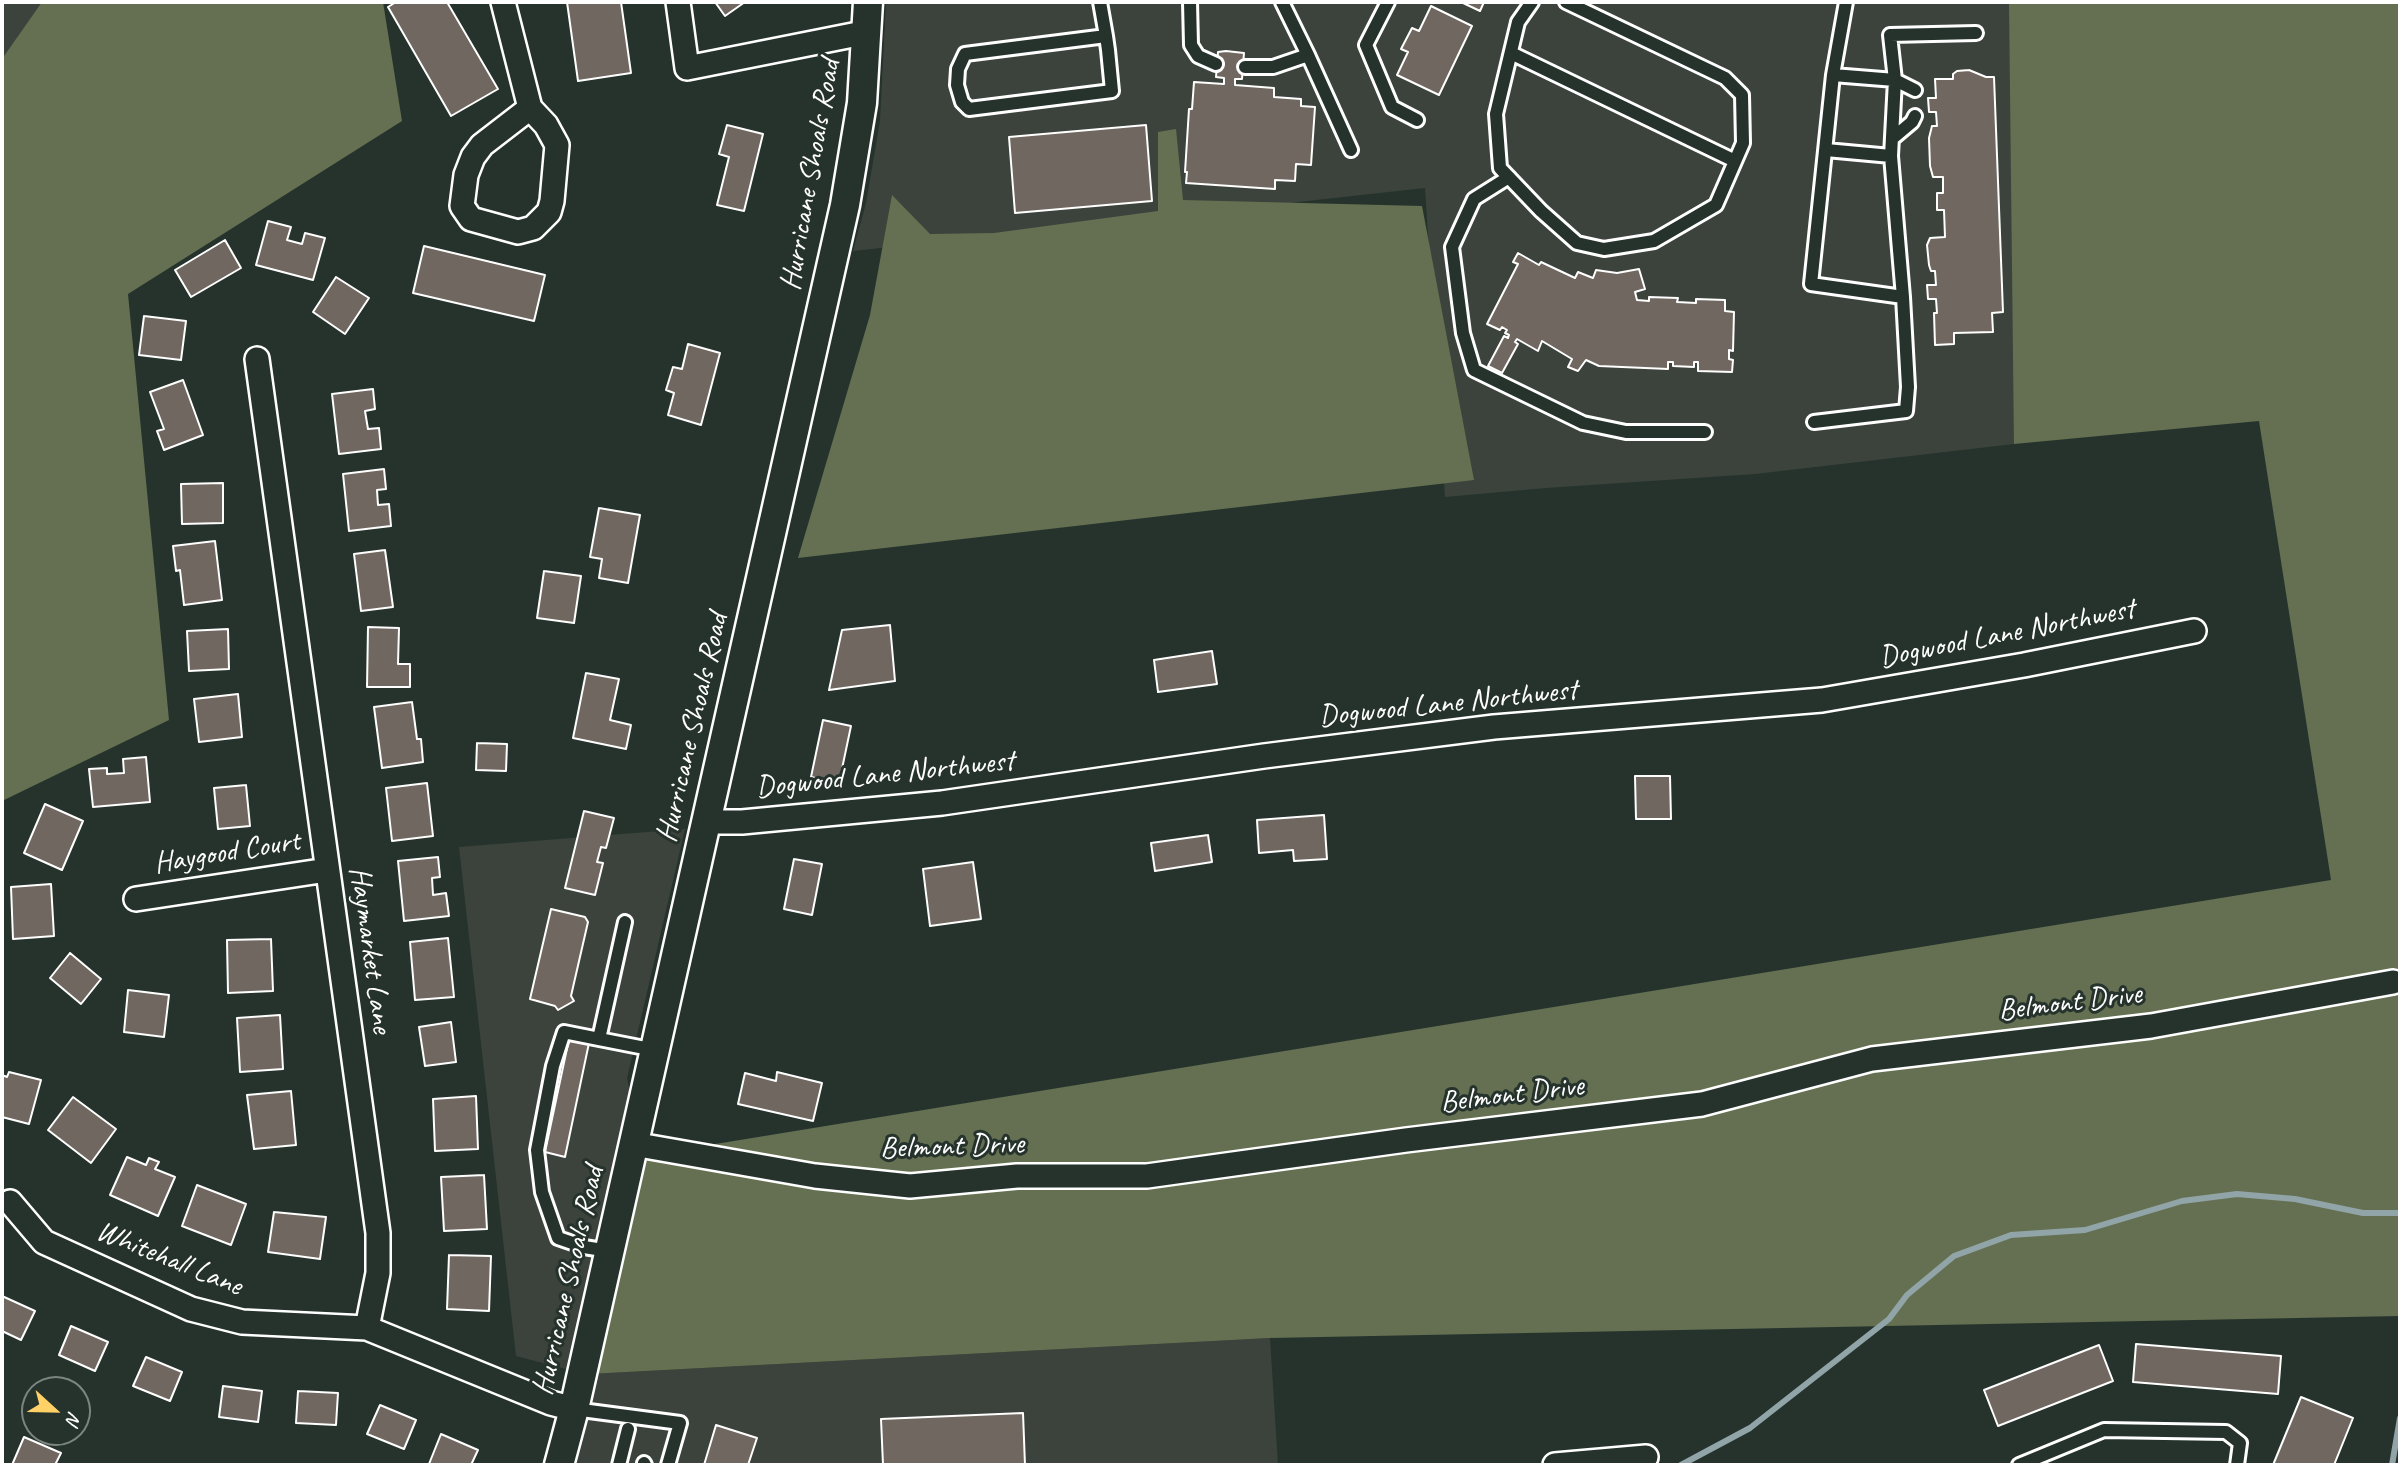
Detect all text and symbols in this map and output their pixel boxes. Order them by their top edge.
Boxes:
street label: Hurricane Shoals Road [773,57,849,293]
street label: Dogwood Lane Northwest [1876,592,2138,676]
street label: Hurricane Shoals Road [649,610,737,846]
street label: Dogwood Lane Northwest [1317,673,1579,735]
street label: Dogwood Lane Northwest [754,744,1016,806]
street label: Haygood Court [152,824,302,882]
street label: Haymarket Lane [340,864,400,1036]
street label: Belmont Drive [1996,976,2144,1030]
street label: Belmont Drive [1438,1068,1586,1122]
street label: Belmont Drive [879,1126,1025,1168]
street label: Hurricane Shoals Road [525,1163,613,1399]
street label: Whitehall Lane [91,1213,247,1305]
north arrow [21,1376,91,1446]
text: N [60,1408,87,1428]

